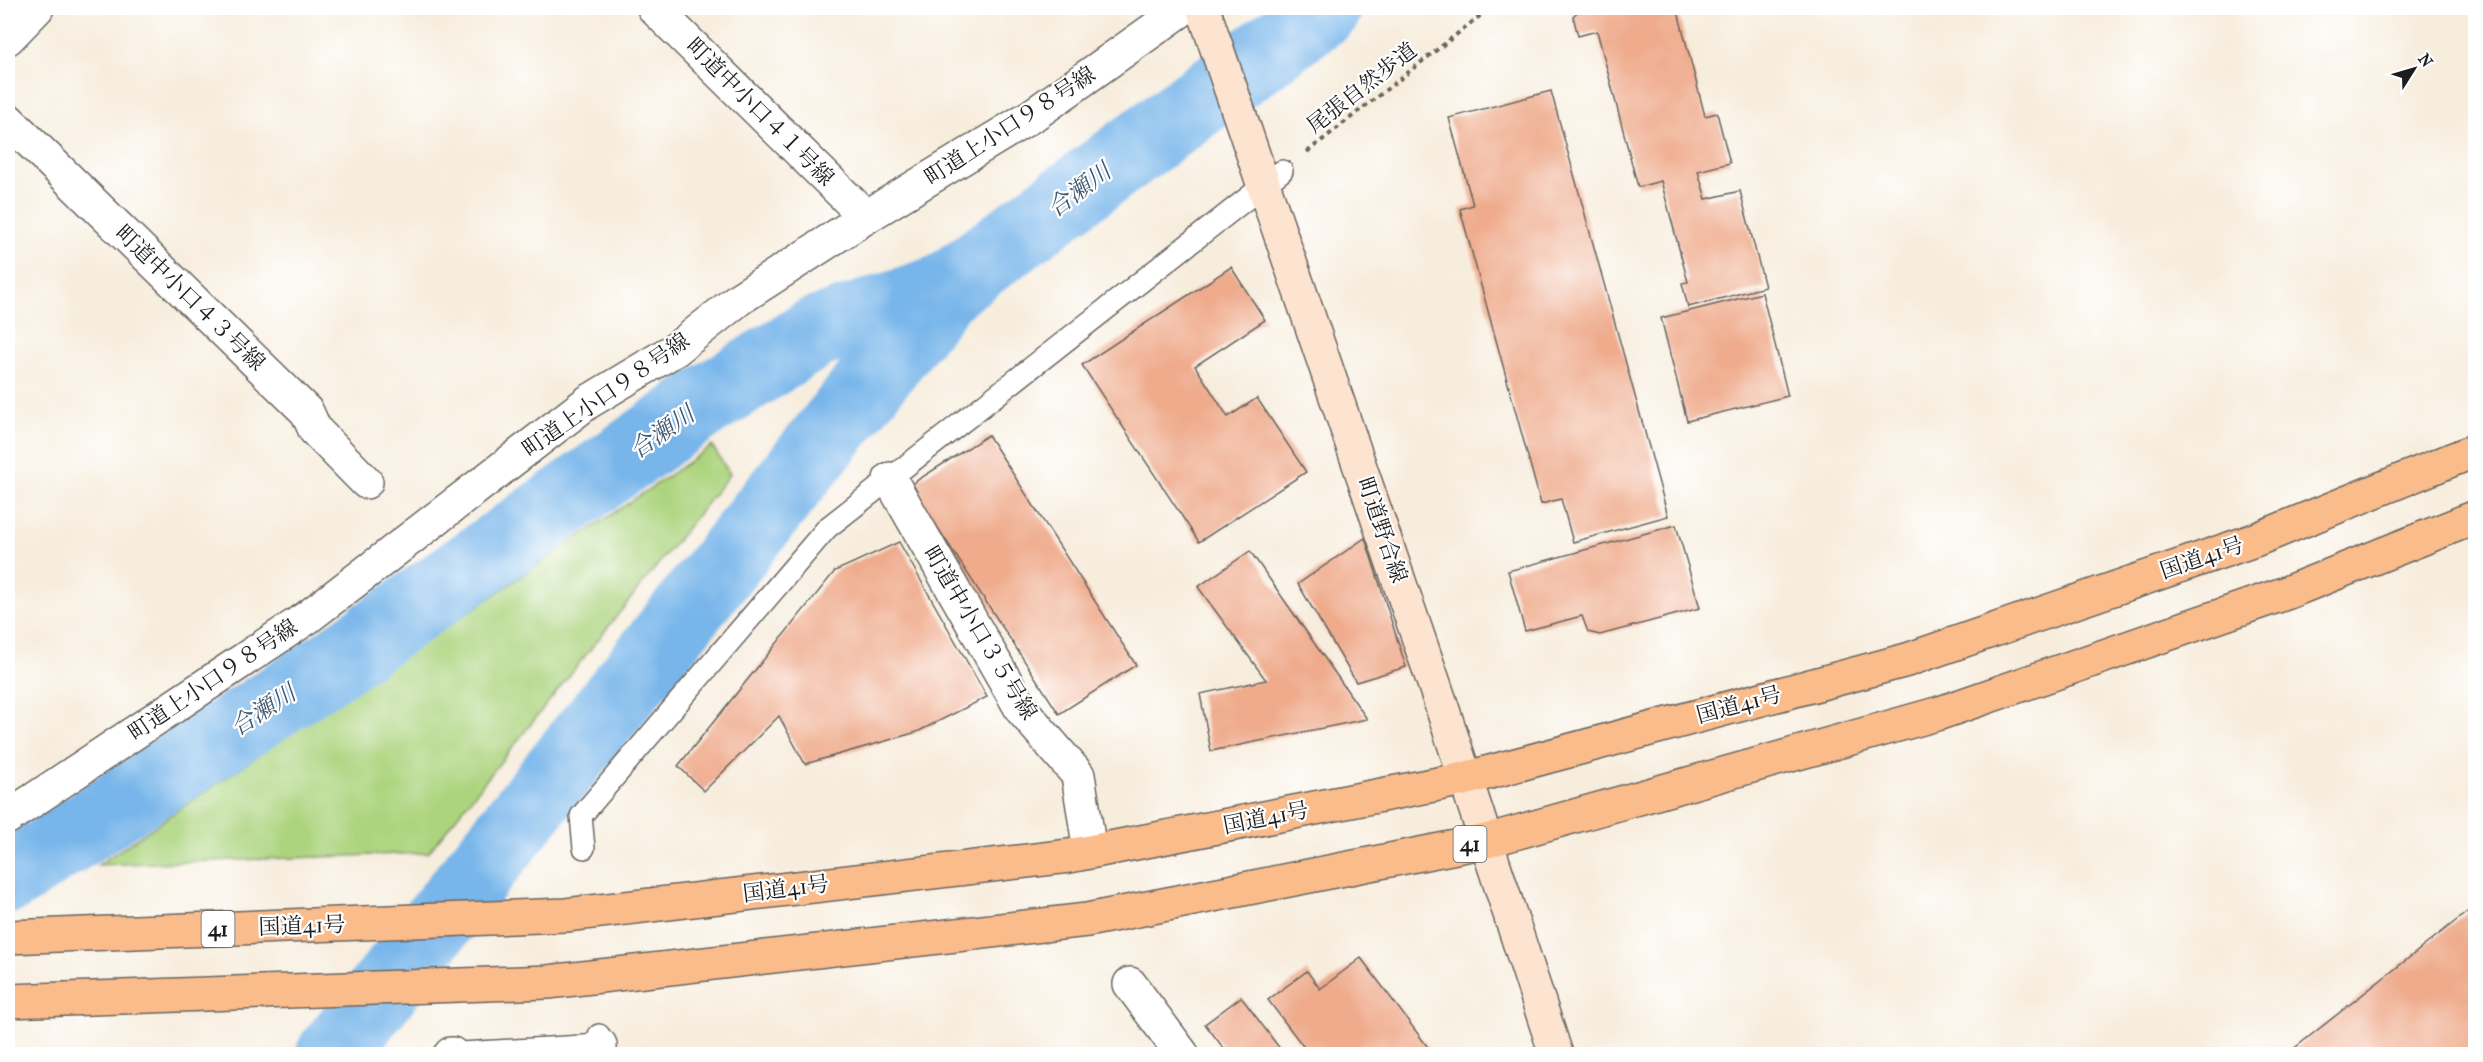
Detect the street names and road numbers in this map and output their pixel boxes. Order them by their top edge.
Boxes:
street label: 町道中小口４１号線 [681,33,839,191]
street label: 尾張自然歩道 [1302,37,1422,139]
street label: 町道上小口９８号線 [920,61,1100,191]
street label: 町道中小口４３号線 [110,220,270,376]
street label: 町道上小口９８号線 [517,328,695,462]
street label: 町道野合線 [1352,474,1412,586]
street label: 国道41号 [2157,532,2247,584]
street label: 町道中小口３５号線 [918,541,1042,725]
street label: 町道上小口９８号線 [124,614,302,746]
street label: 国道41号 [1694,681,1784,729]
street label: 国道41号 [1221,797,1311,839]
road number: 41 [1454,826,1486,862]
street label: 国道41号 [741,871,831,907]
road number: 41 [202,911,234,947]
street label: 国道41号 [258,911,346,941]

